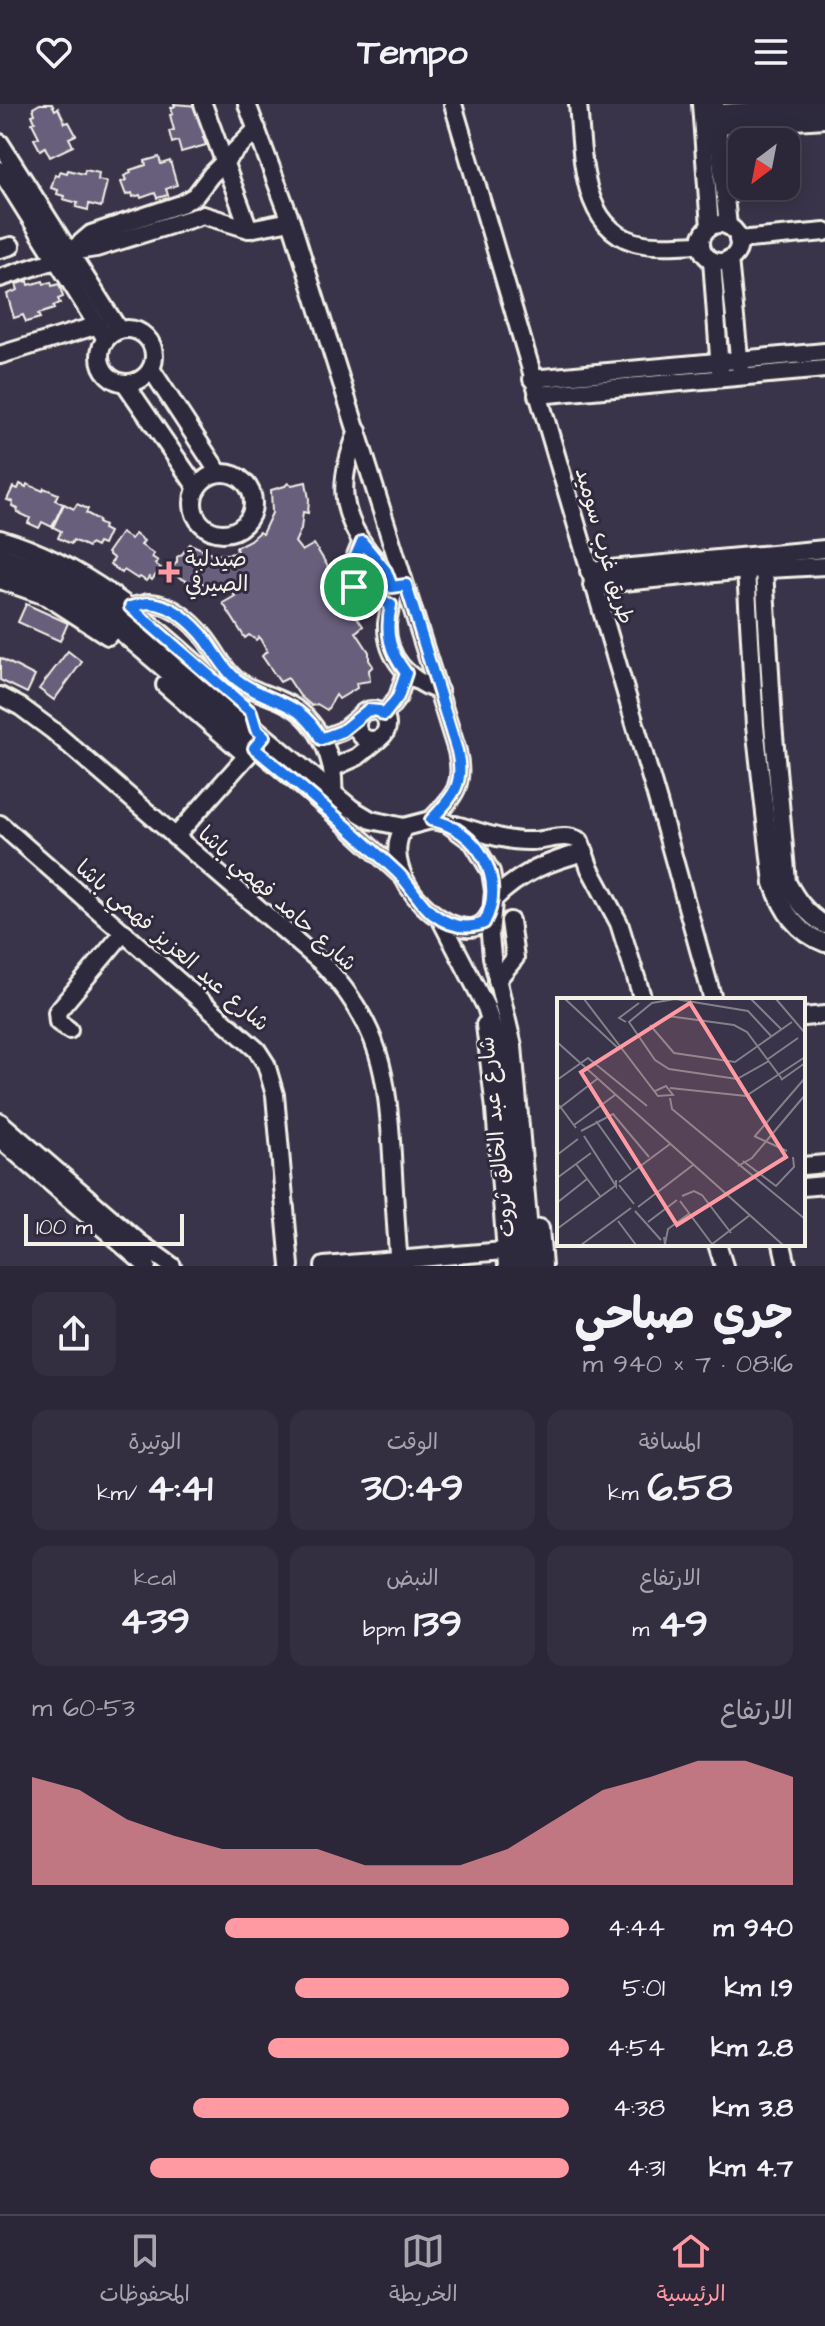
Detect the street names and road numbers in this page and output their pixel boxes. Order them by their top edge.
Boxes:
street label: طريق غرب سوميد [567,464,641,628]
street label: شارع حامد فهمي باشا [189,819,363,981]
street label: شارع عبد العزيز فهمي باشا [66,853,276,1041]
street label: شارع عبد الخالق ثروت [471,1035,523,1239]

